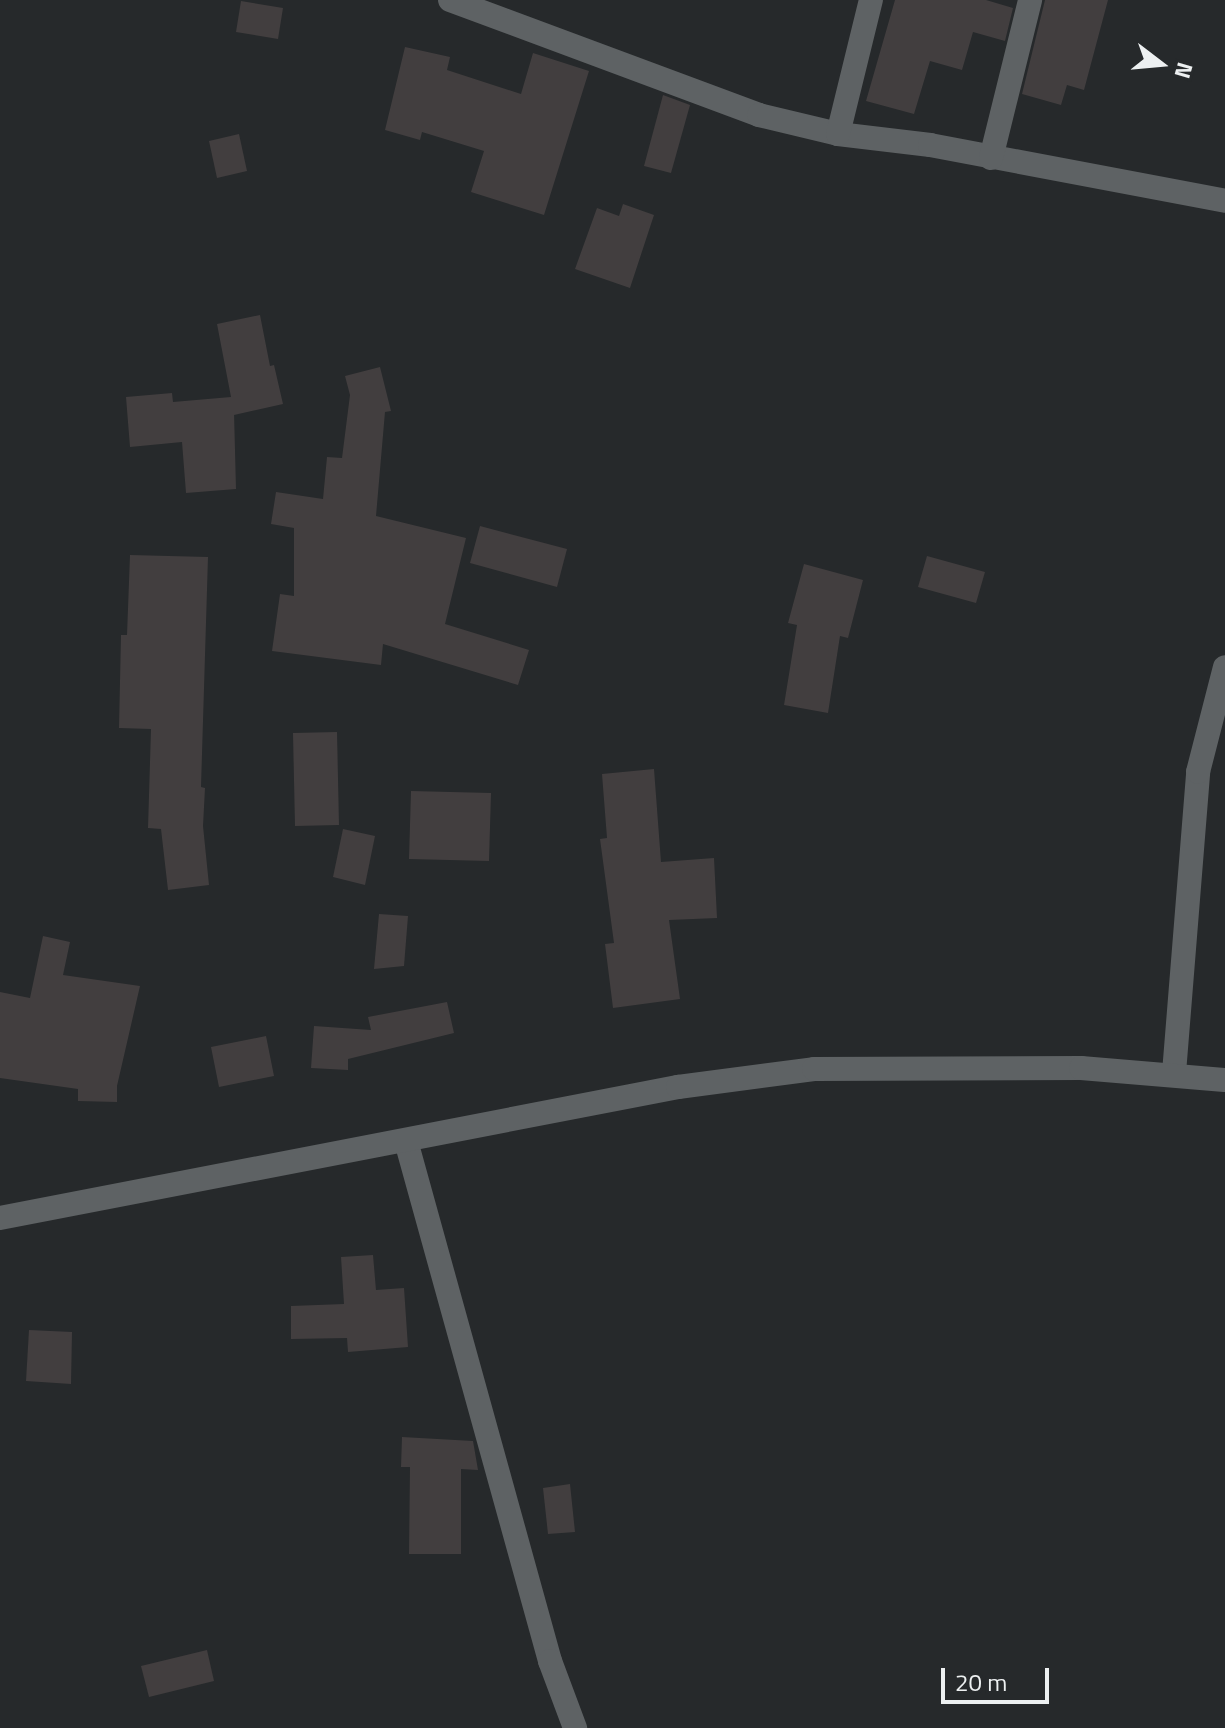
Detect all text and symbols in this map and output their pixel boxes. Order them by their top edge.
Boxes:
north arrow [1121,24,1201,104]
text: N [1166,59,1203,83]
scale bar [945,1652,1053,1702]
text: 20 m [955,1664,1007,1700]

